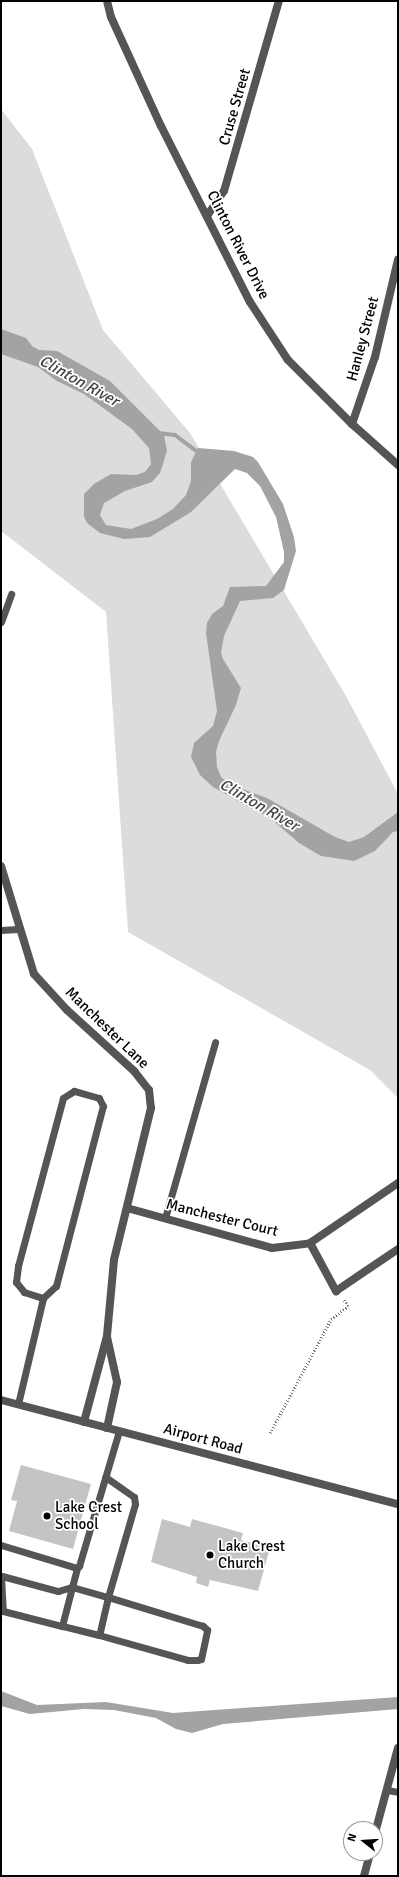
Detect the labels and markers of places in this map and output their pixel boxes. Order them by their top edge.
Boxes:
place label: Lake Crest School [55,1498,122,1533]
marker: Lake Crest School [42,1511,52,1521]
place label: Lake Crest Church [218,1537,285,1572]
marker: Lake Crest Church [205,1550,215,1560]

